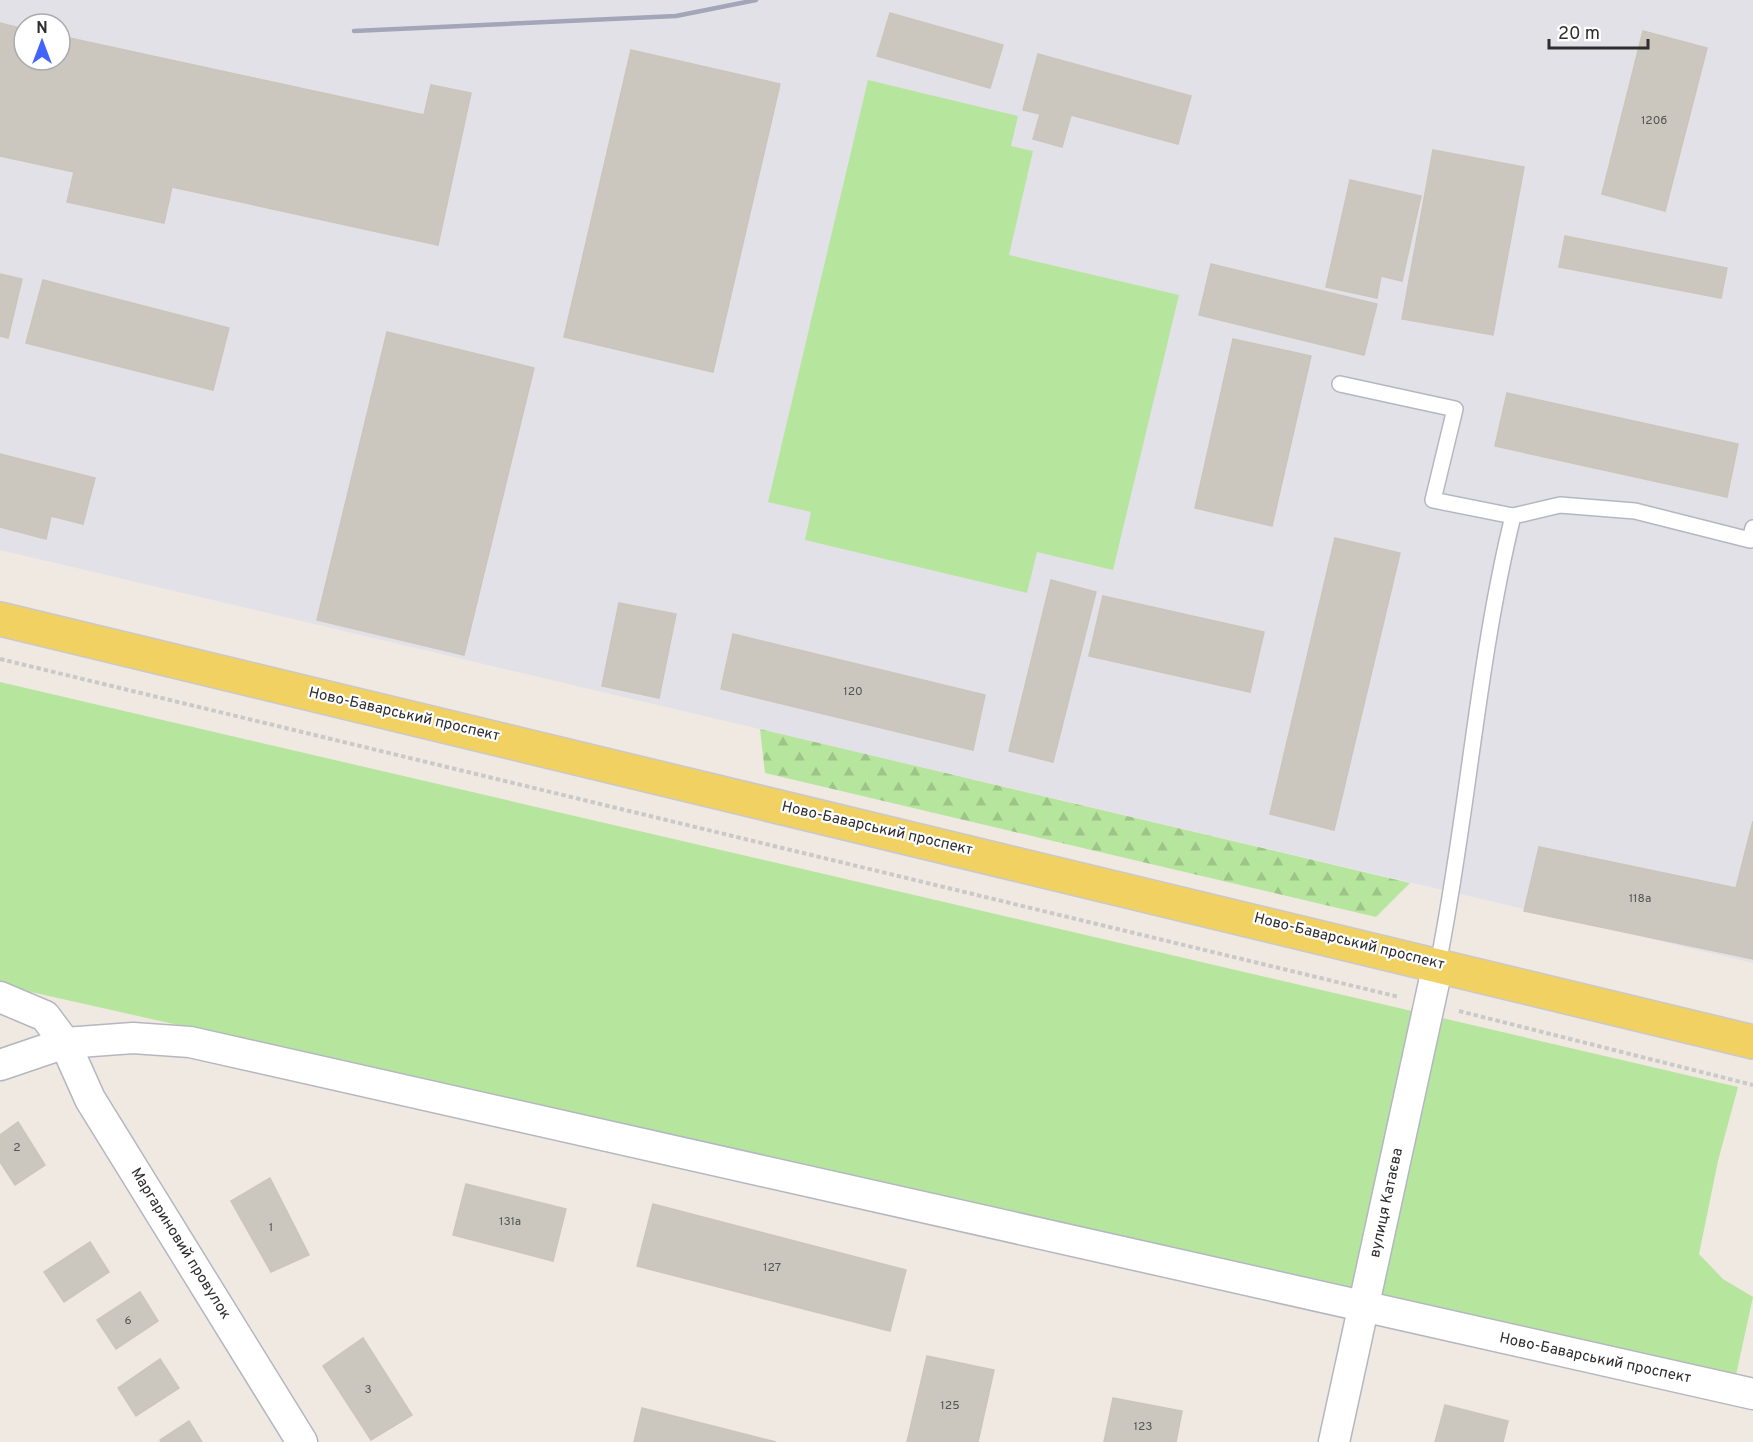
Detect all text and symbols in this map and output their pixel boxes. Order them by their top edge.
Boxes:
north arrow [12,12,72,72]
scale bar [1549,12,1648,50]
text: N [36,19,48,39]
text: 20 m [1558,23,1600,46]
house number: 120б [1641,113,1667,129]
street label: Ново-Баварський проспект [307,684,502,746]
house number: 120 [843,684,863,700]
street label: Ново-Баварський проспект [780,798,975,860]
house number: 118а [1629,891,1651,907]
street label: Ново-Баварський проспект [1252,909,1446,975]
house number: 2 [13,1140,21,1156]
street label: вулиця Катаєва [1366,1146,1408,1260]
street label: Маргариновий провулок [126,1165,234,1323]
house number: 131а [499,1214,521,1230]
house number: 1 [269,1220,273,1236]
house number: 127 [763,1260,781,1276]
house number: 6 [124,1313,132,1329]
street label: Ново-Баварський проспект [1497,1329,1693,1389]
house number: 3 [364,1382,372,1398]
house number: 125 [940,1398,960,1414]
house number: 123 [1133,1419,1153,1435]

